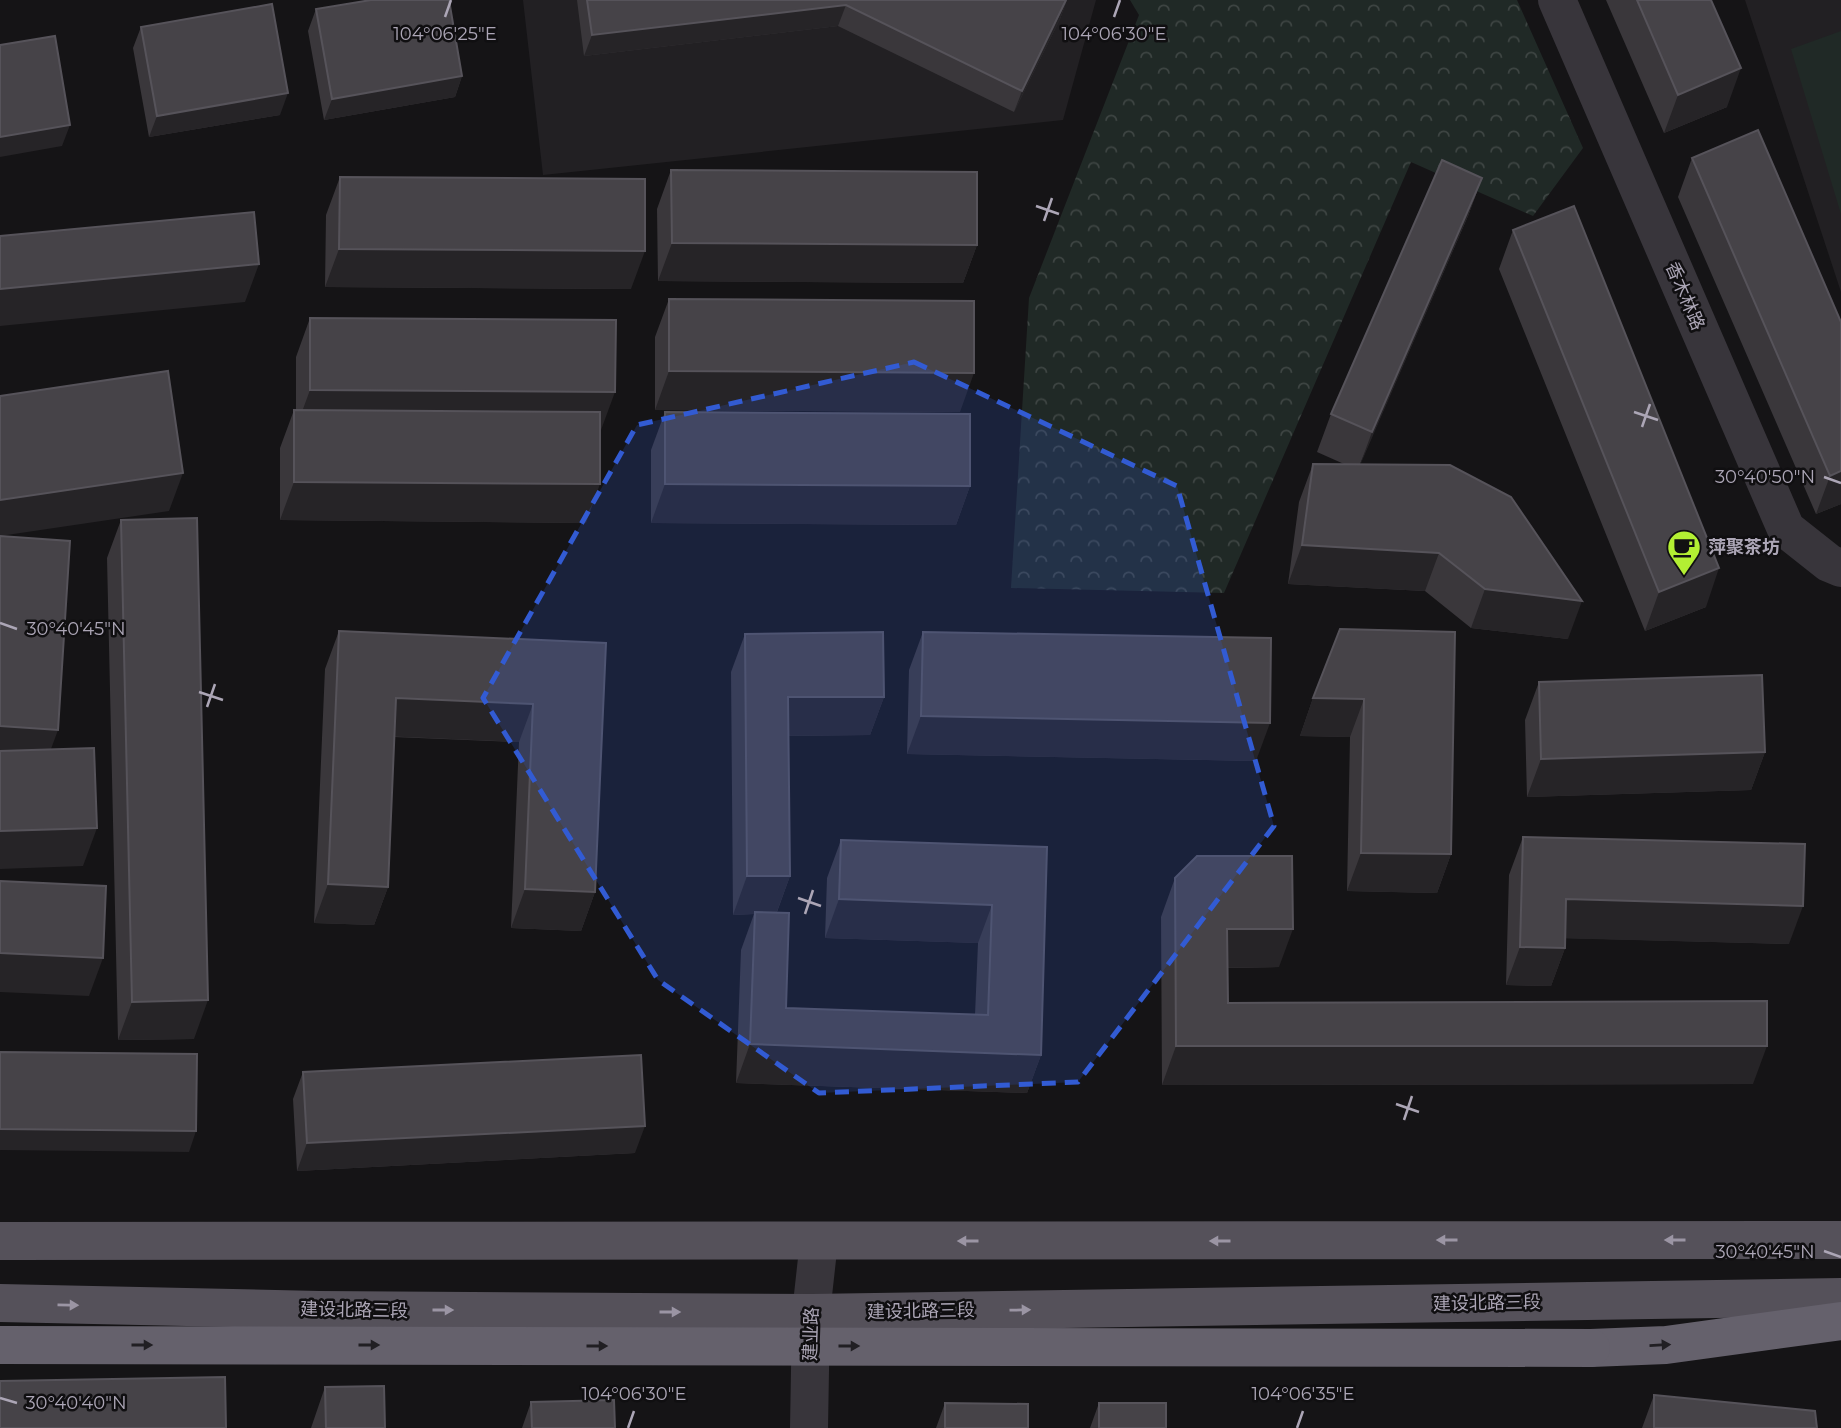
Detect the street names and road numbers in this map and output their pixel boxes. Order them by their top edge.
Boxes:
street label: 香木林路 [1661,259,1709,333]
street label: 建设北路三段 [1433,1291,1541,1315]
street label: 建设北路三段 [300,1298,408,1322]
street label: 建设北路三段 [867,1299,975,1323]
street label: 建业路 [799,1307,823,1361]

